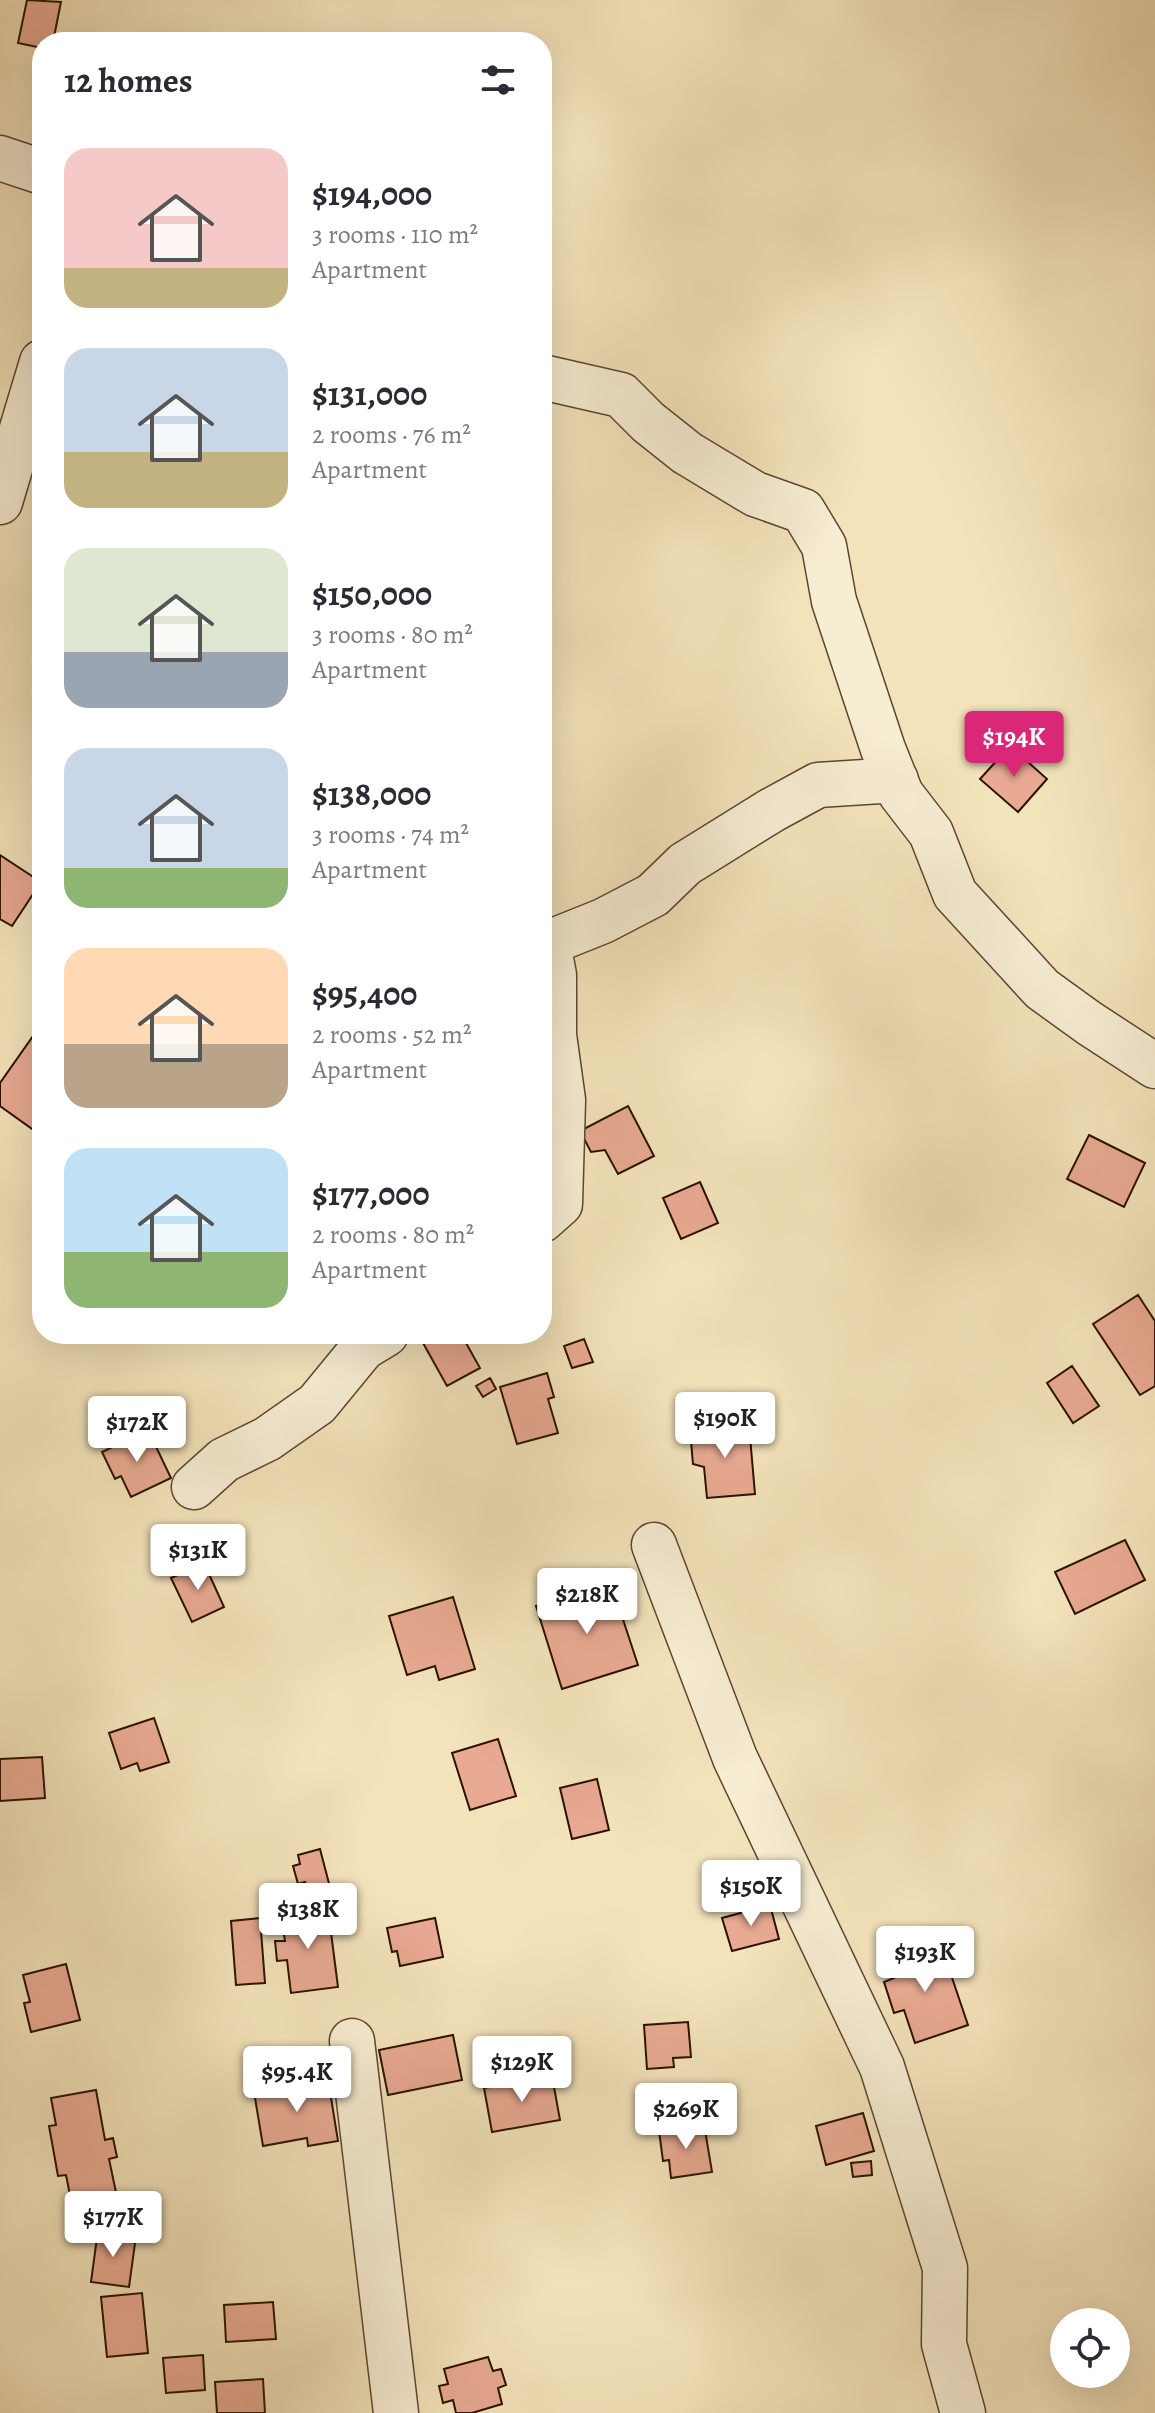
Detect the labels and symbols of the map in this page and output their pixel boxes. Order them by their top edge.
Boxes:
pin: $194K [958,711,1070,779]
pin: $190K [669,1392,781,1460]
pin: $172K [81,1396,193,1464]
pin: $131K [142,1524,254,1592]
pin: $218K [531,1568,643,1636]
pin: $150K [695,1860,807,1928]
pin: $138K [252,1883,364,1951]
pin: $193K [869,1926,981,1994]
pin: $129K [466,2036,578,2104]
pin: $95.4K [232,2046,362,2114]
pin: $269K [630,2083,742,2151]
pin: $177K [57,2191,169,2259]

